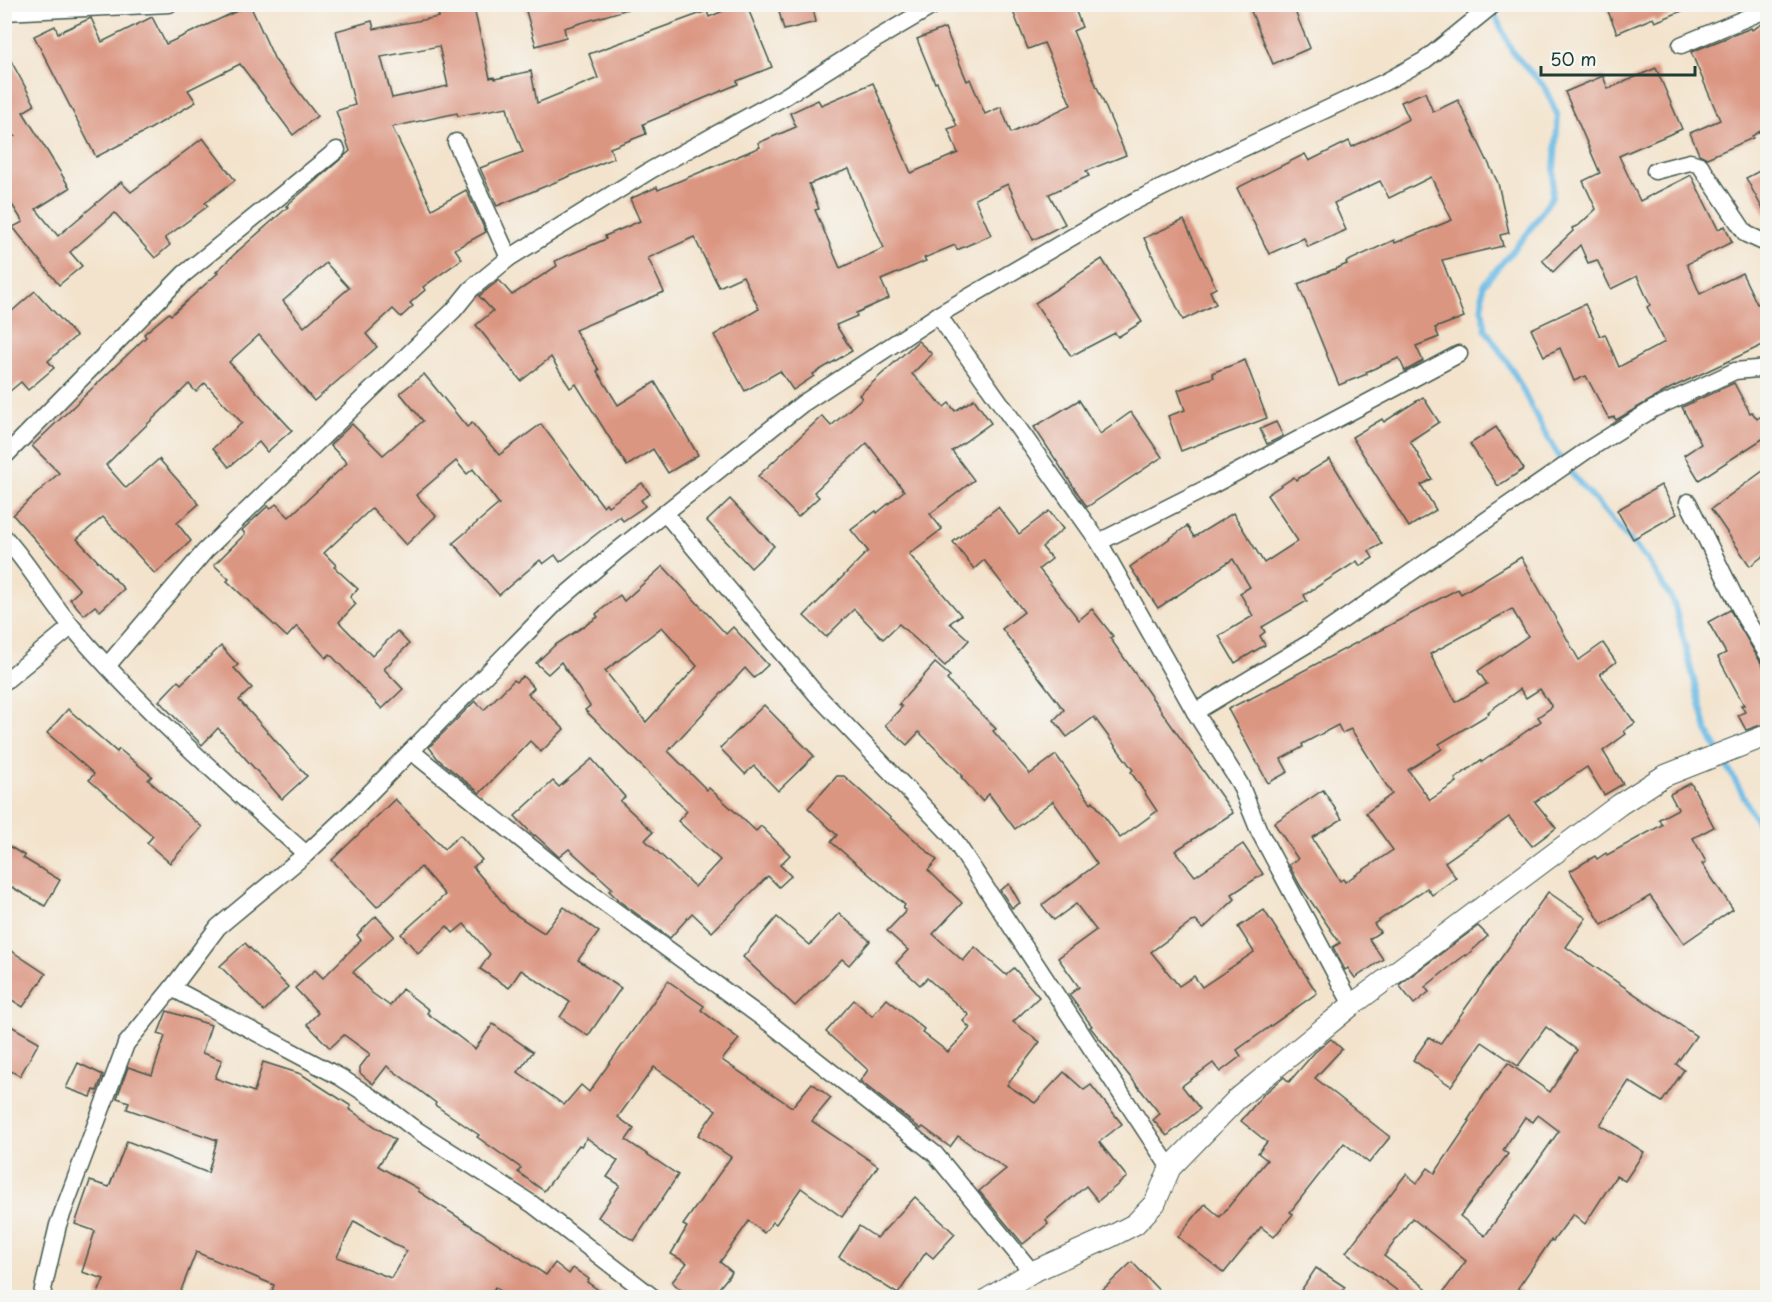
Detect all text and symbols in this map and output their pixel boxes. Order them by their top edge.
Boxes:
scale bar [1541,39,1696,77]
text: 50 m [1550,45,1597,72]

